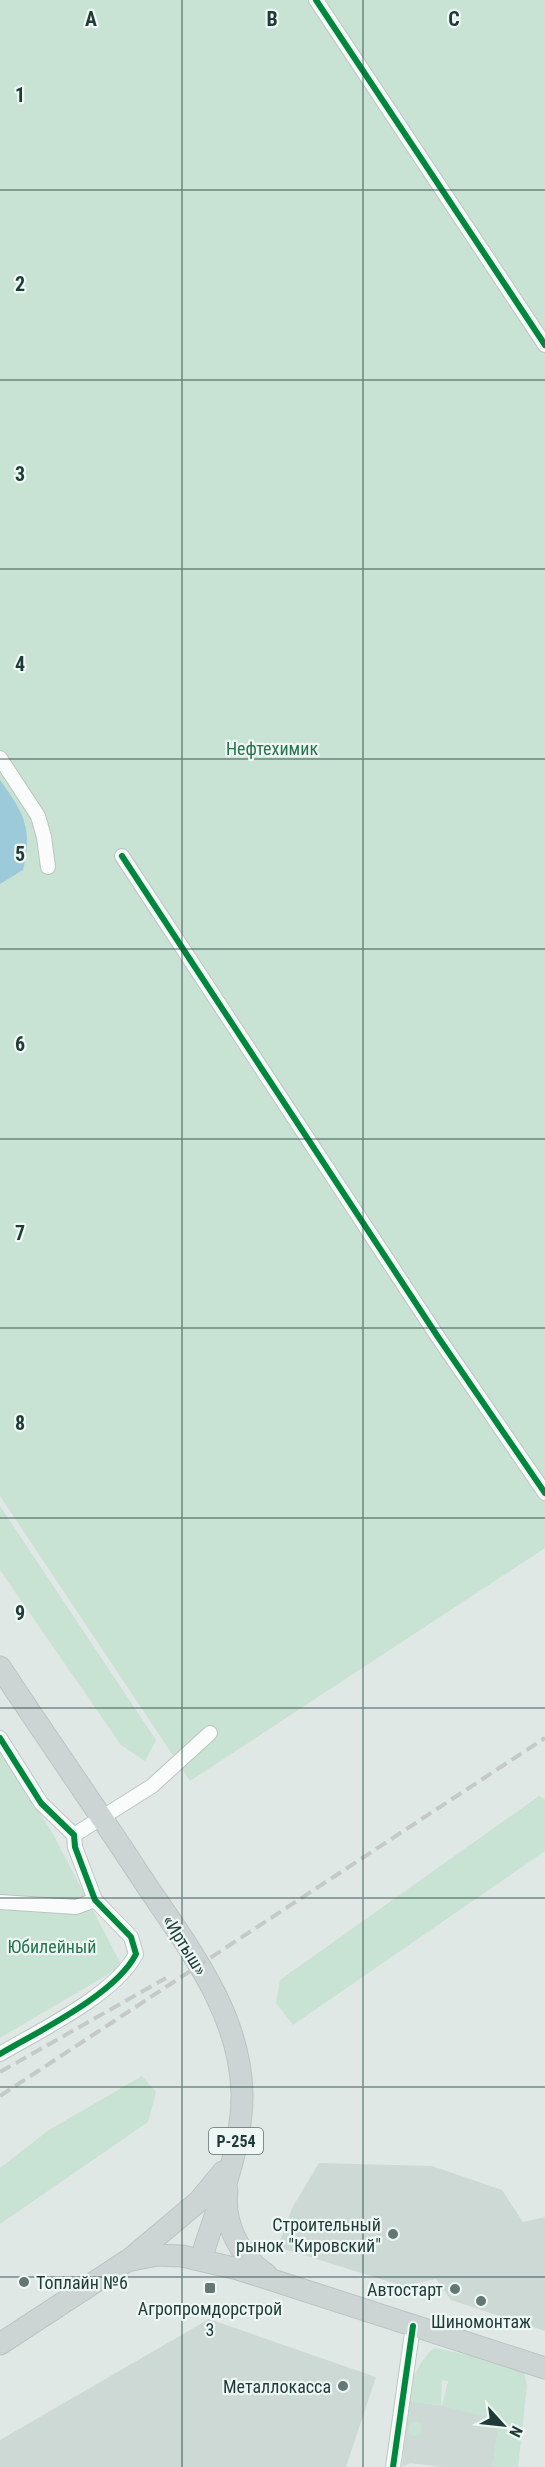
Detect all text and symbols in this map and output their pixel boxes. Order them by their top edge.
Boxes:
text: A [85,7,97,31]
text: B [266,7,278,31]
text: C [448,7,460,31]
text: 1 [15,83,25,107]
text: 2 [15,272,25,296]
text: 3 [15,462,25,486]
text: 4 [15,652,25,676]
park label: Нефтехимик [226,738,318,759]
text: 5 [15,842,25,866]
text: 6 [15,1032,25,1056]
text: 7 [15,1221,25,1245]
text: 8 [15,1411,25,1435]
text: 9 [15,1601,25,1625]
street label: «Иртыш» [158,1911,212,1979]
park label: Юбилейный [8,1936,96,1957]
road number: Р-254 [209,2128,263,2154]
place label: Строительный рынок "Кировский" [236,2214,381,2256]
marker: Строительный рынок "Кировский" [386,2227,400,2241]
place label: Топлайн №6 [36,2272,128,2293]
marker: Топлайн №6 [17,2275,31,2289]
place label: Автостарт [367,2279,443,2300]
marker: Агропромдорстрой 3 [203,2281,217,2295]
marker: Автостарт [448,2282,462,2296]
marker: Шиномонтаж [474,2294,488,2308]
place label: Агропромдорстрой 3 [138,2298,282,2340]
place label: Шиномонтаж [431,2311,531,2332]
place label: Металлокасса [223,2376,331,2397]
marker: Металлокасса [336,2379,350,2393]
north arrow [473,2395,533,2455]
text: N [505,2423,527,2440]

